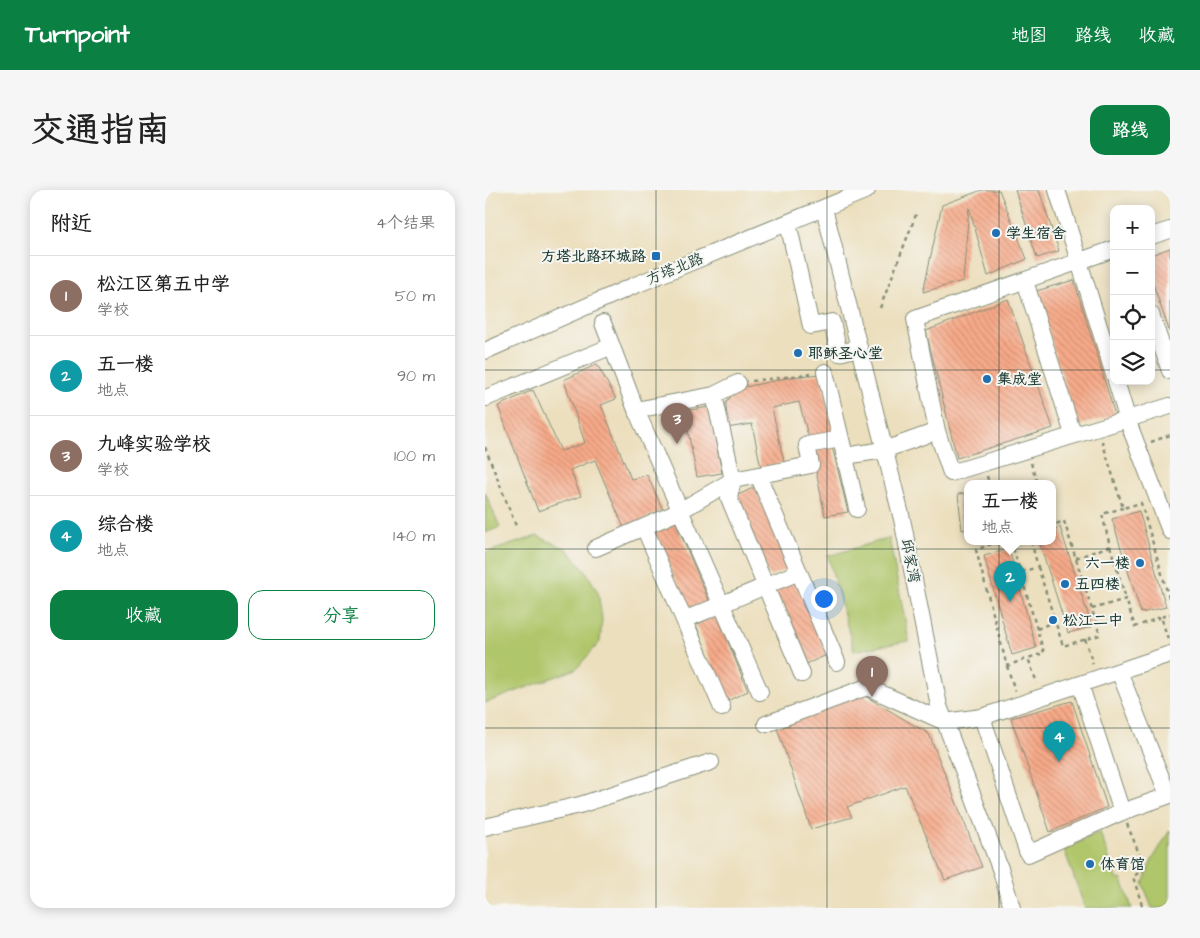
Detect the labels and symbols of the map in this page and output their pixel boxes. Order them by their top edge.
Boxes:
place label: 学生宿舍 [1006,223,1066,244]
marker: 学生宿舍 [990,227,1002,239]
place label: 方塔北路环城路 [541,246,646,267]
street label: 方塔北路 [643,248,707,290]
marker: 方塔北路环城路 [650,250,662,262]
place label: 耶稣圣心堂 [808,343,883,364]
marker: 耶稣圣心堂 [792,347,804,359]
place label: 集成堂 [997,369,1042,390]
marker: 集成堂 [981,373,993,385]
pin: 3 [661,403,693,444]
street label: 邱家湾 [895,537,925,585]
place label: 六一楼 [1085,553,1130,574]
marker: 六一楼 [1134,557,1146,569]
pin: 2 [994,561,1026,602]
place label: 五四楼 [1075,574,1120,595]
marker: 五四楼 [1059,578,1071,590]
your location [811,586,837,612]
place label: 松江二中 [1063,610,1123,631]
marker: 松江二中 [1047,614,1059,626]
pin: 1 [856,656,888,697]
pin: 4 [1043,721,1075,762]
place label: 体育馆 [1100,854,1145,875]
marker: 体育馆 [1084,858,1096,870]

